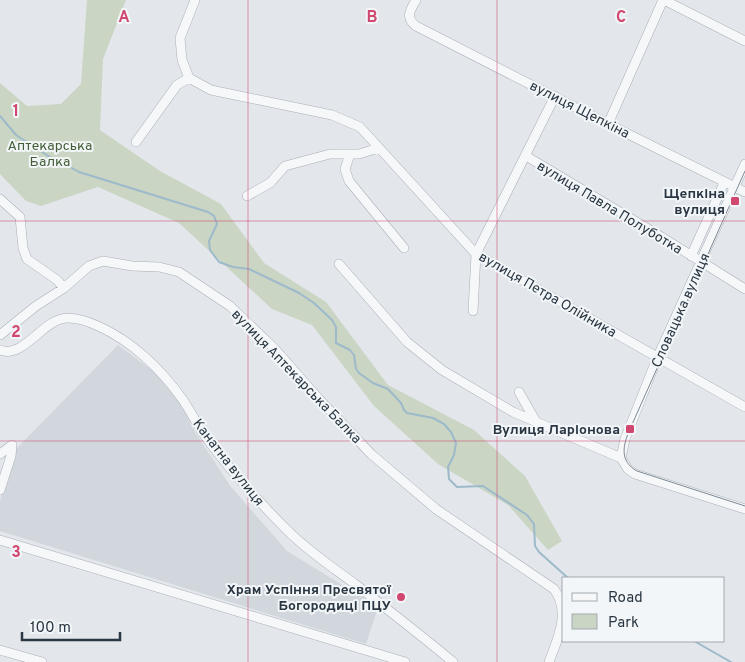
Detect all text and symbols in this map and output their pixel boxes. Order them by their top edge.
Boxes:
text: A [118,8,130,28]
text: B [366,8,378,28]
text: C [616,8,626,28]
street label: вулиця Щепкіна [526,78,632,143]
text: 1 [13,102,19,122]
park label: Аптекарська Балка [8,138,92,171]
street label: вулиця Павла Полуботка [533,158,685,259]
place label: Щепкіна вулиця [664,186,725,219]
marker: Щепкіна вулиця [729,195,741,207]
street label: вулиця Петра Олійника [475,249,619,342]
street label: Словацька вулиця [648,251,714,371]
street label: вулиця Аптекарська Балка [227,306,365,448]
text: 2 [11,323,21,343]
street label: Канатна вулиця [188,416,267,510]
place label: Вулиця Ларіонова [493,422,620,439]
marker: Вулиця Ларіонова [624,423,636,435]
text: 3 [11,543,21,563]
legend [562,577,725,642]
place label: Храм Успіння Пресвятої Богородиці ПЦУ [226,582,392,615]
text: Road [608,589,643,608]
marker: Храм Успіння Пресвятої Богородиці ПЦУ [395,591,407,603]
scale bar [22,610,120,642]
text: Park [608,614,639,633]
text: 100 m [30,619,71,638]

